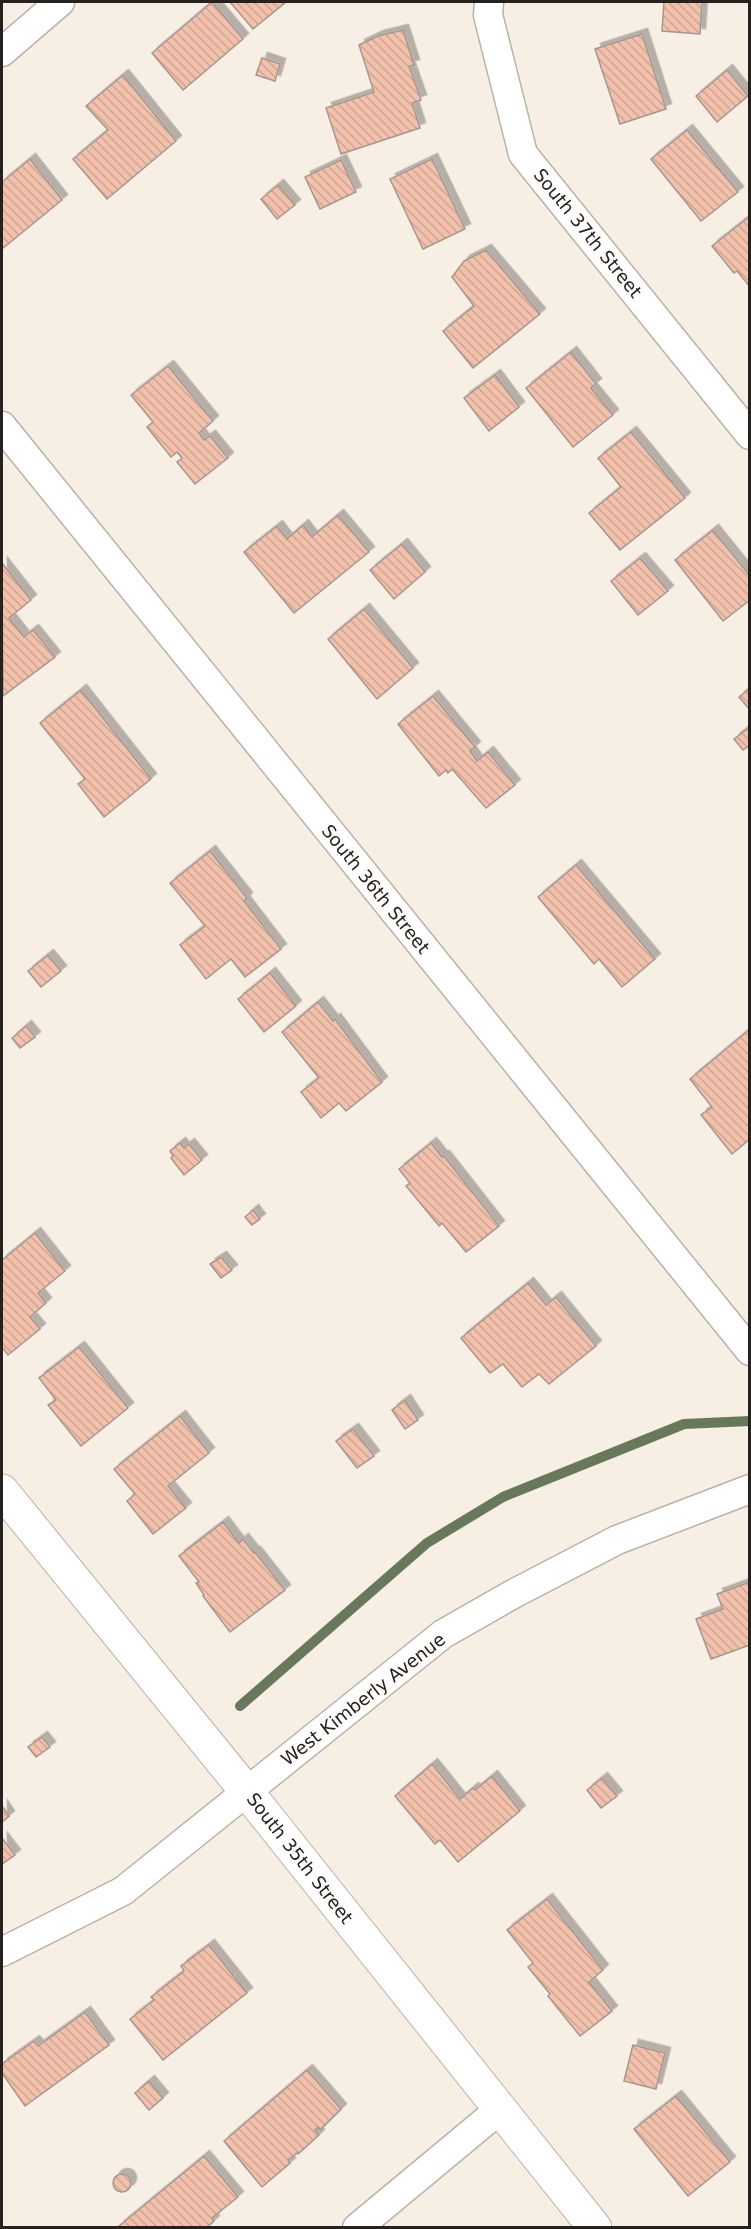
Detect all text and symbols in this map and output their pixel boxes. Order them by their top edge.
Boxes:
street label: South 37th Street [530,164,646,302]
street label: South 36th Street [318,820,434,958]
street label: West Kimberly Avenue [277,1628,449,1770]
street label: South 35th Street [243,1789,357,1927]

